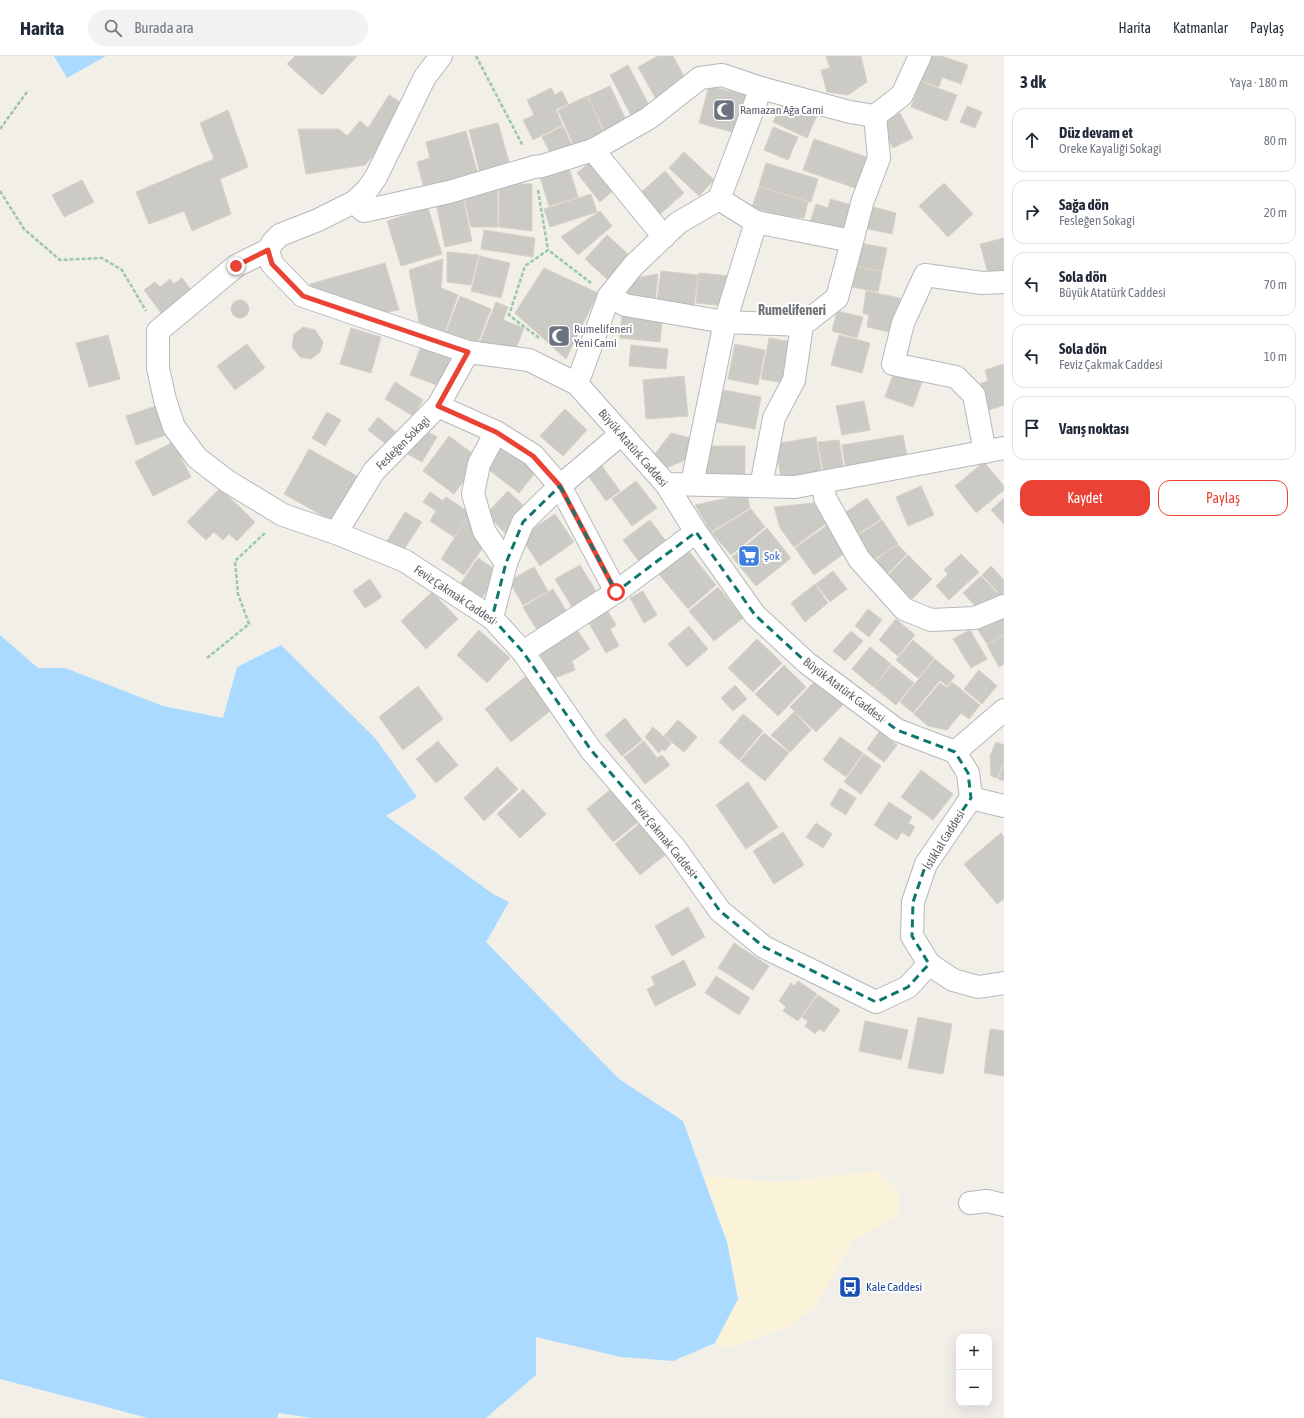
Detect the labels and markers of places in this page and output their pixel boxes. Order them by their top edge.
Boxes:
mosque icon: Ramazan Ağa Cami [711,97,737,123]
place label: Ramazan Ağa Cami [740,103,824,117]
place label: Rumelifeneri Yeni Cami [574,322,632,350]
mosque icon: Rumelifeneri Yeni Cami [546,323,572,349]
supermarket icon: Şok [736,543,762,569]
place label: Şok [764,549,781,563]
bus stop icon: Kale Caddesi [837,1274,863,1300]
place label: Kale Caddesi [866,1280,922,1294]

